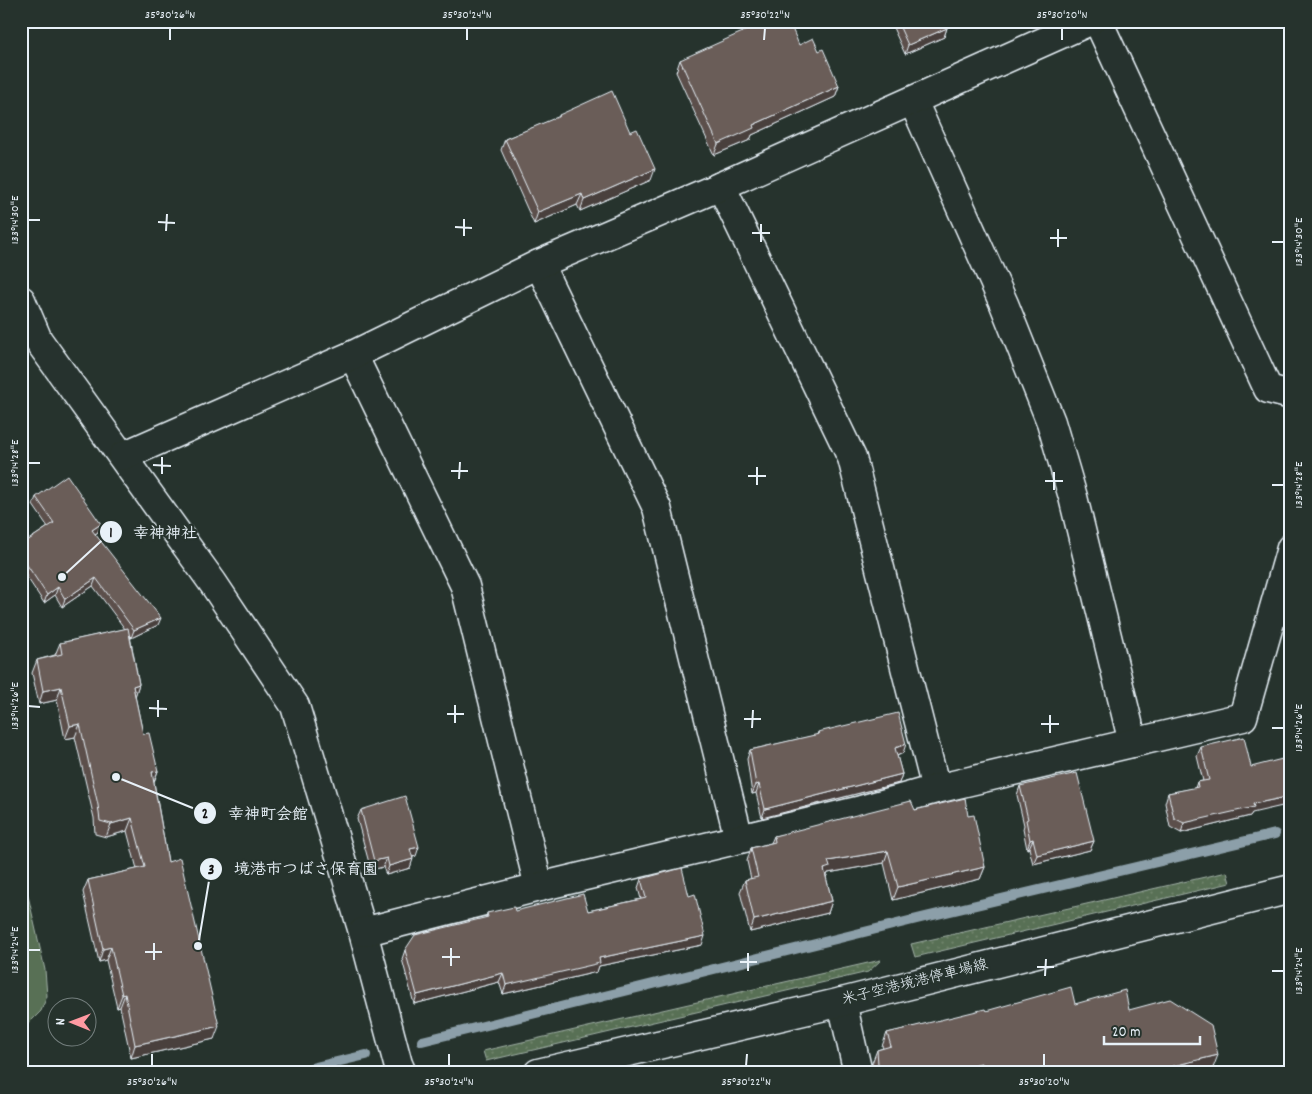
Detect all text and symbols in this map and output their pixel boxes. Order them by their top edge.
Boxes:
text: 35°30'26"N [145,7,195,24]
text: 35°30'24"N [442,7,492,24]
text: 35°30'22"N [740,7,790,24]
text: 35°30'20"N [1037,7,1088,24]
text: 133°14'30"E [7,195,24,244]
text: 133°14'30"E [1291,217,1308,266]
text: 133°14'28"E [7,439,24,486]
text: 133°14'28"E [1291,461,1308,508]
callout: 幸神神社 [98,516,207,547]
text: 1 [109,523,113,545]
text: 幸神神社 [133,523,197,546]
text: 133°14'26"E [7,681,24,730]
text: 133°14'26"E [1291,703,1308,752]
callout: 幸神町会館 [193,797,318,828]
text: 2 [202,804,208,826]
text: 幸神町会館 [228,804,308,827]
callout: 境港市つばさ保育園 [199,853,388,884]
text: 境港市つばさ保育園 [234,859,378,882]
text: 3 [208,860,215,882]
text: 133°14'24"E [7,926,24,974]
text: 133°14'24"E [1291,947,1308,995]
street label: 米子空港境港停車場線 [840,954,990,1012]
north arrow [48,996,98,1046]
scale bar [1104,1014,1201,1046]
text: N [51,1018,71,1025]
text: 20 m [1112,1022,1140,1044]
text: 35°30'26"N [127,1074,177,1091]
text: 35°30'24"N [424,1074,474,1091]
text: 35°30'22"N [721,1074,771,1091]
text: 35°30'20"N [1019,1074,1070,1091]

